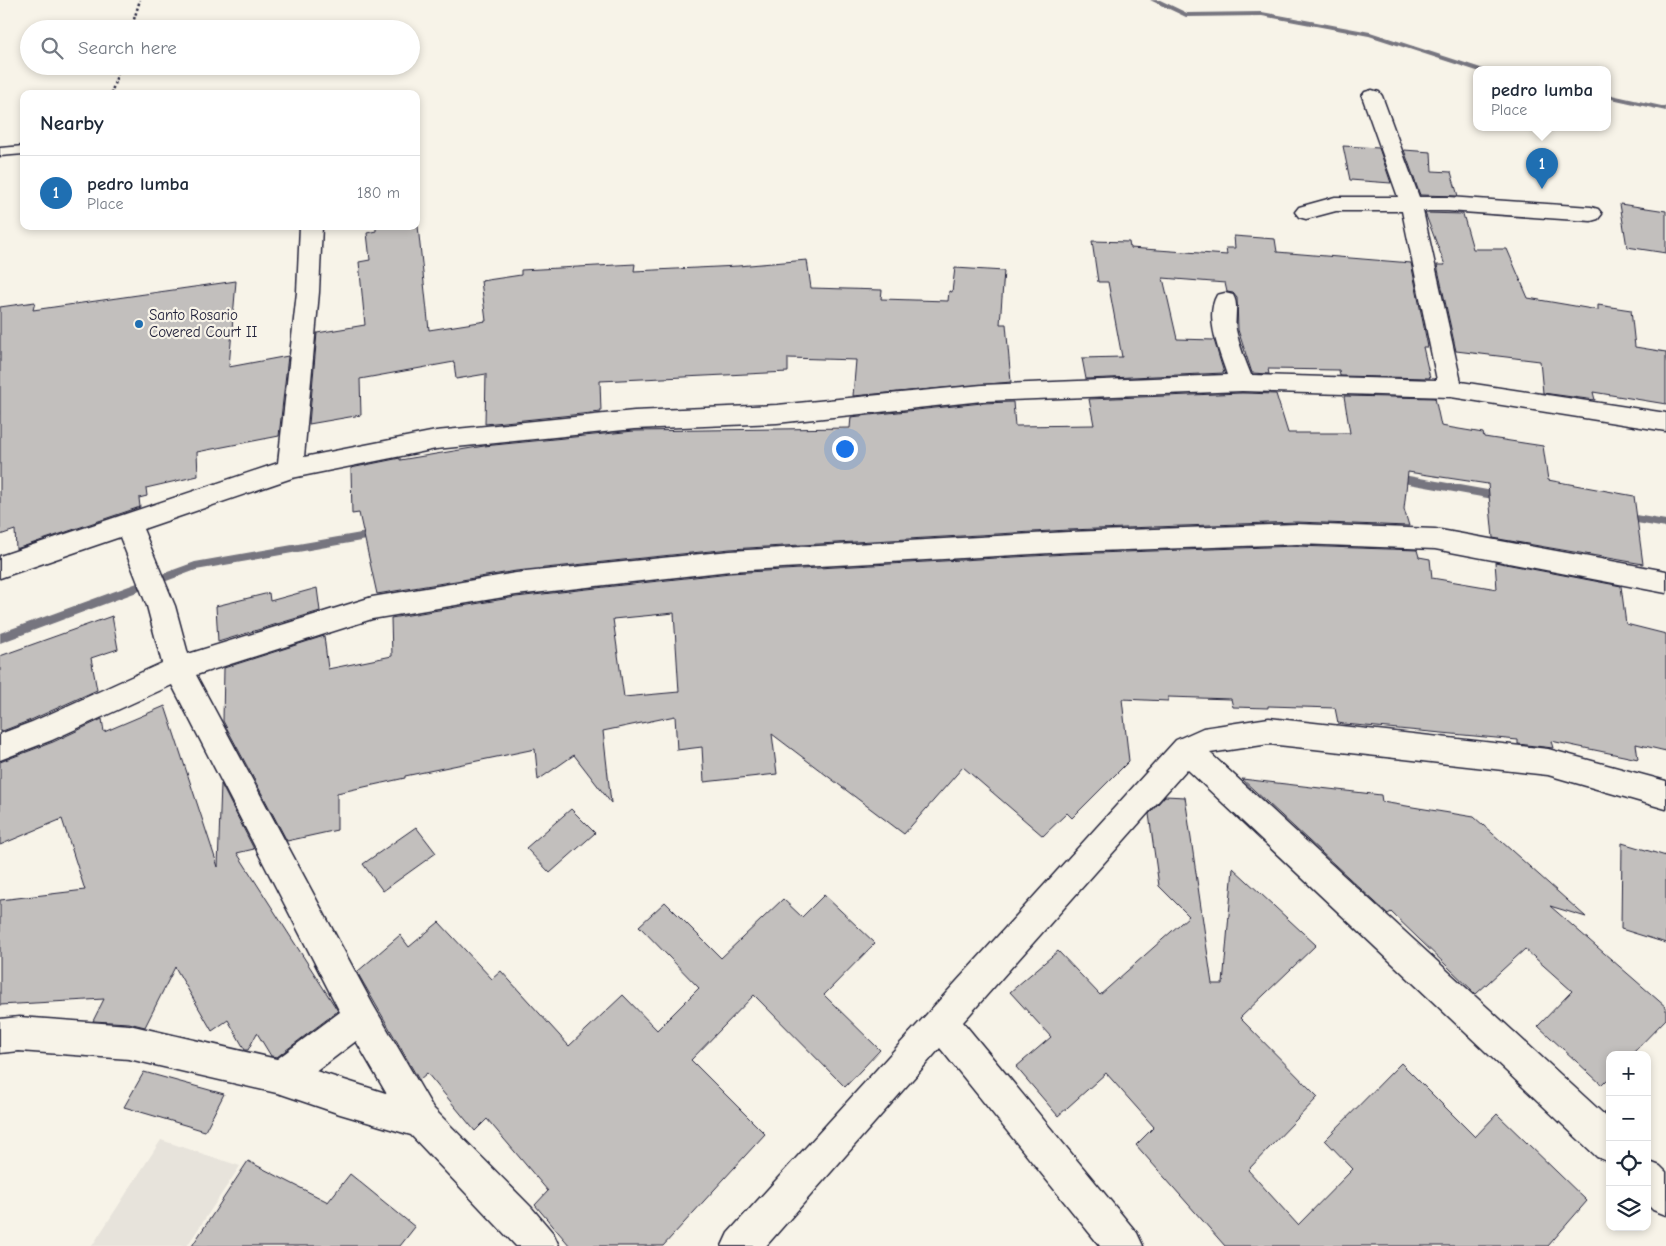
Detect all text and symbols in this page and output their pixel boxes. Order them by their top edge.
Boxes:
search box [20,20,420,75]
icon: search [38,34,66,62]
text: Search here [78,37,177,59]
popup [1473,66,1611,131]
text: pedro lumba [1491,79,1593,101]
text: Place [1491,101,1527,119]
text: Nearby [40,111,104,135]
pin: 1 [1526,148,1558,189]
text: pedro lumba [87,173,189,195]
text: 1 [53,184,59,202]
text: 180 m [357,184,400,202]
text: Place [87,195,123,213]
place label: Santo Rosario Covered Court II [149,306,258,341]
marker: Santo Rosario Covered Court II [133,318,145,330]
your location [832,436,858,462]
map controls [1606,1051,1651,1231]
button: + [1606,1051,1651,1096]
button: − [1606,1096,1651,1141]
button: locate [1606,1141,1651,1186]
button: layers [1606,1186,1651,1231]

